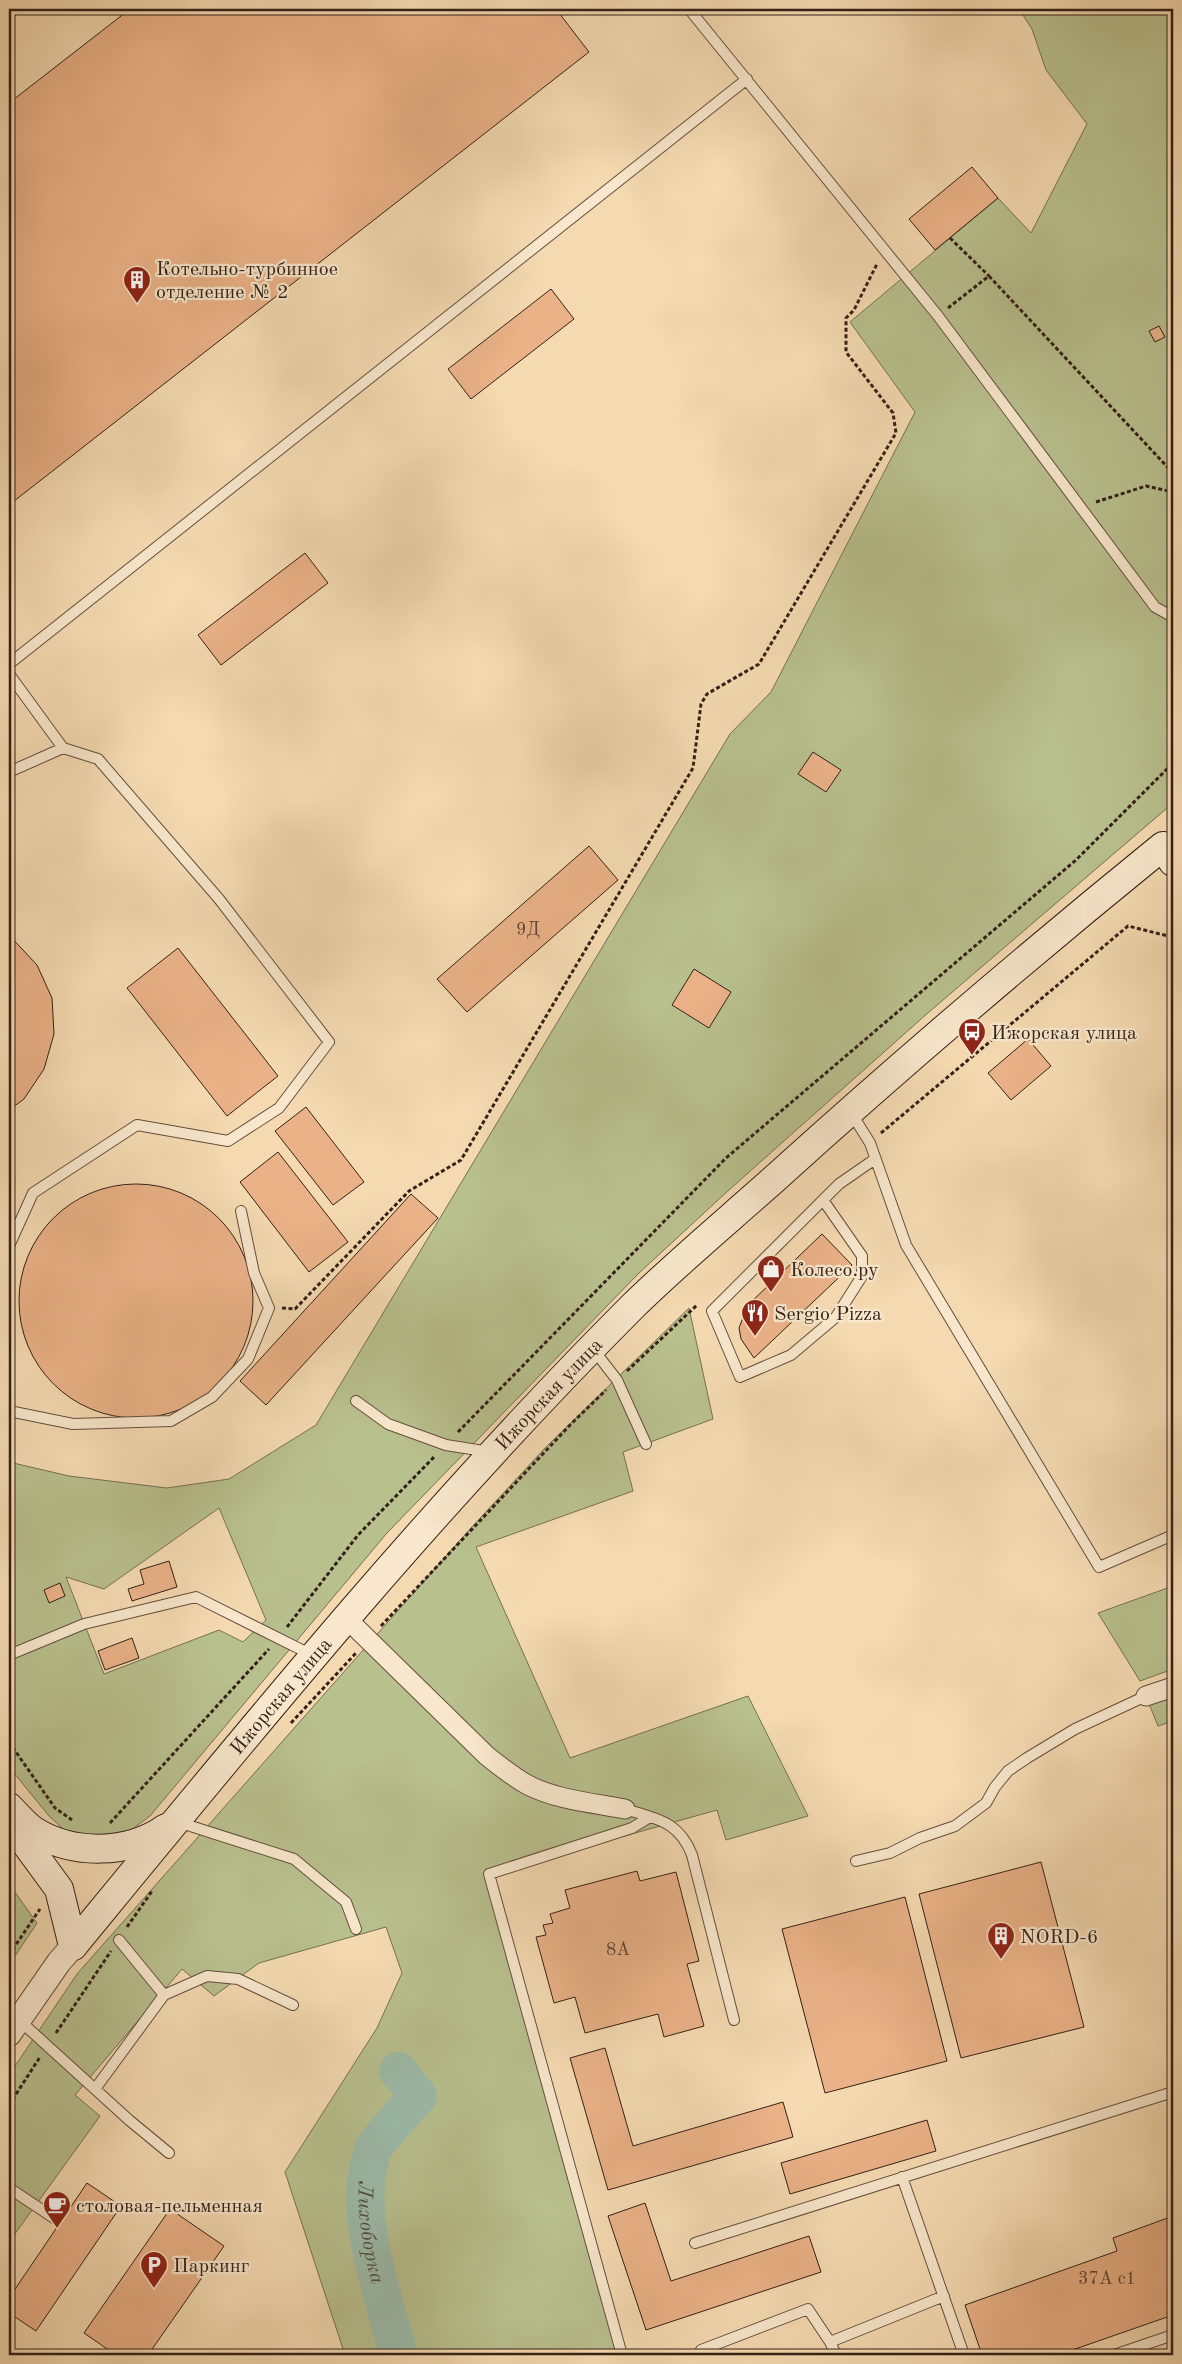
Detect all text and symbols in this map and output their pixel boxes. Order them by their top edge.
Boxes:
place label: Котельно-турбинное отделение № 2 [156,260,338,303]
building icon: Котельно-турбинное отделение № 2 [122,265,152,304]
house number: 9Д [516,921,540,939]
bus stop icon: Ижорская улица [957,1017,987,1056]
place label: Ижорская улица [991,1024,1137,1044]
shop icon: Колесо.ру [756,1254,786,1293]
place label: Колесо.ру [790,1261,879,1281]
restaurant icon: Sergio Pizza [740,1298,770,1337]
place label: Sergio Pizza [774,1305,882,1325]
street label: Ижорская улица [492,1335,607,1455]
street label: Ижорская улица [227,1635,337,1759]
building icon: NORD-6 [986,1921,1016,1960]
place label: NORD-6 [1020,1928,1098,1948]
house number: 8А [606,1941,630,1959]
water label: Лихоборка [353,2180,387,2286]
cafe icon: столовая-пельменная [42,2190,72,2229]
place label: столовая-пельменная [76,2197,263,2217]
parking icon: Паркинг [139,2250,169,2289]
place label: Паркинг [173,2257,249,2277]
house number: 37А с1 [1078,2270,1136,2288]

